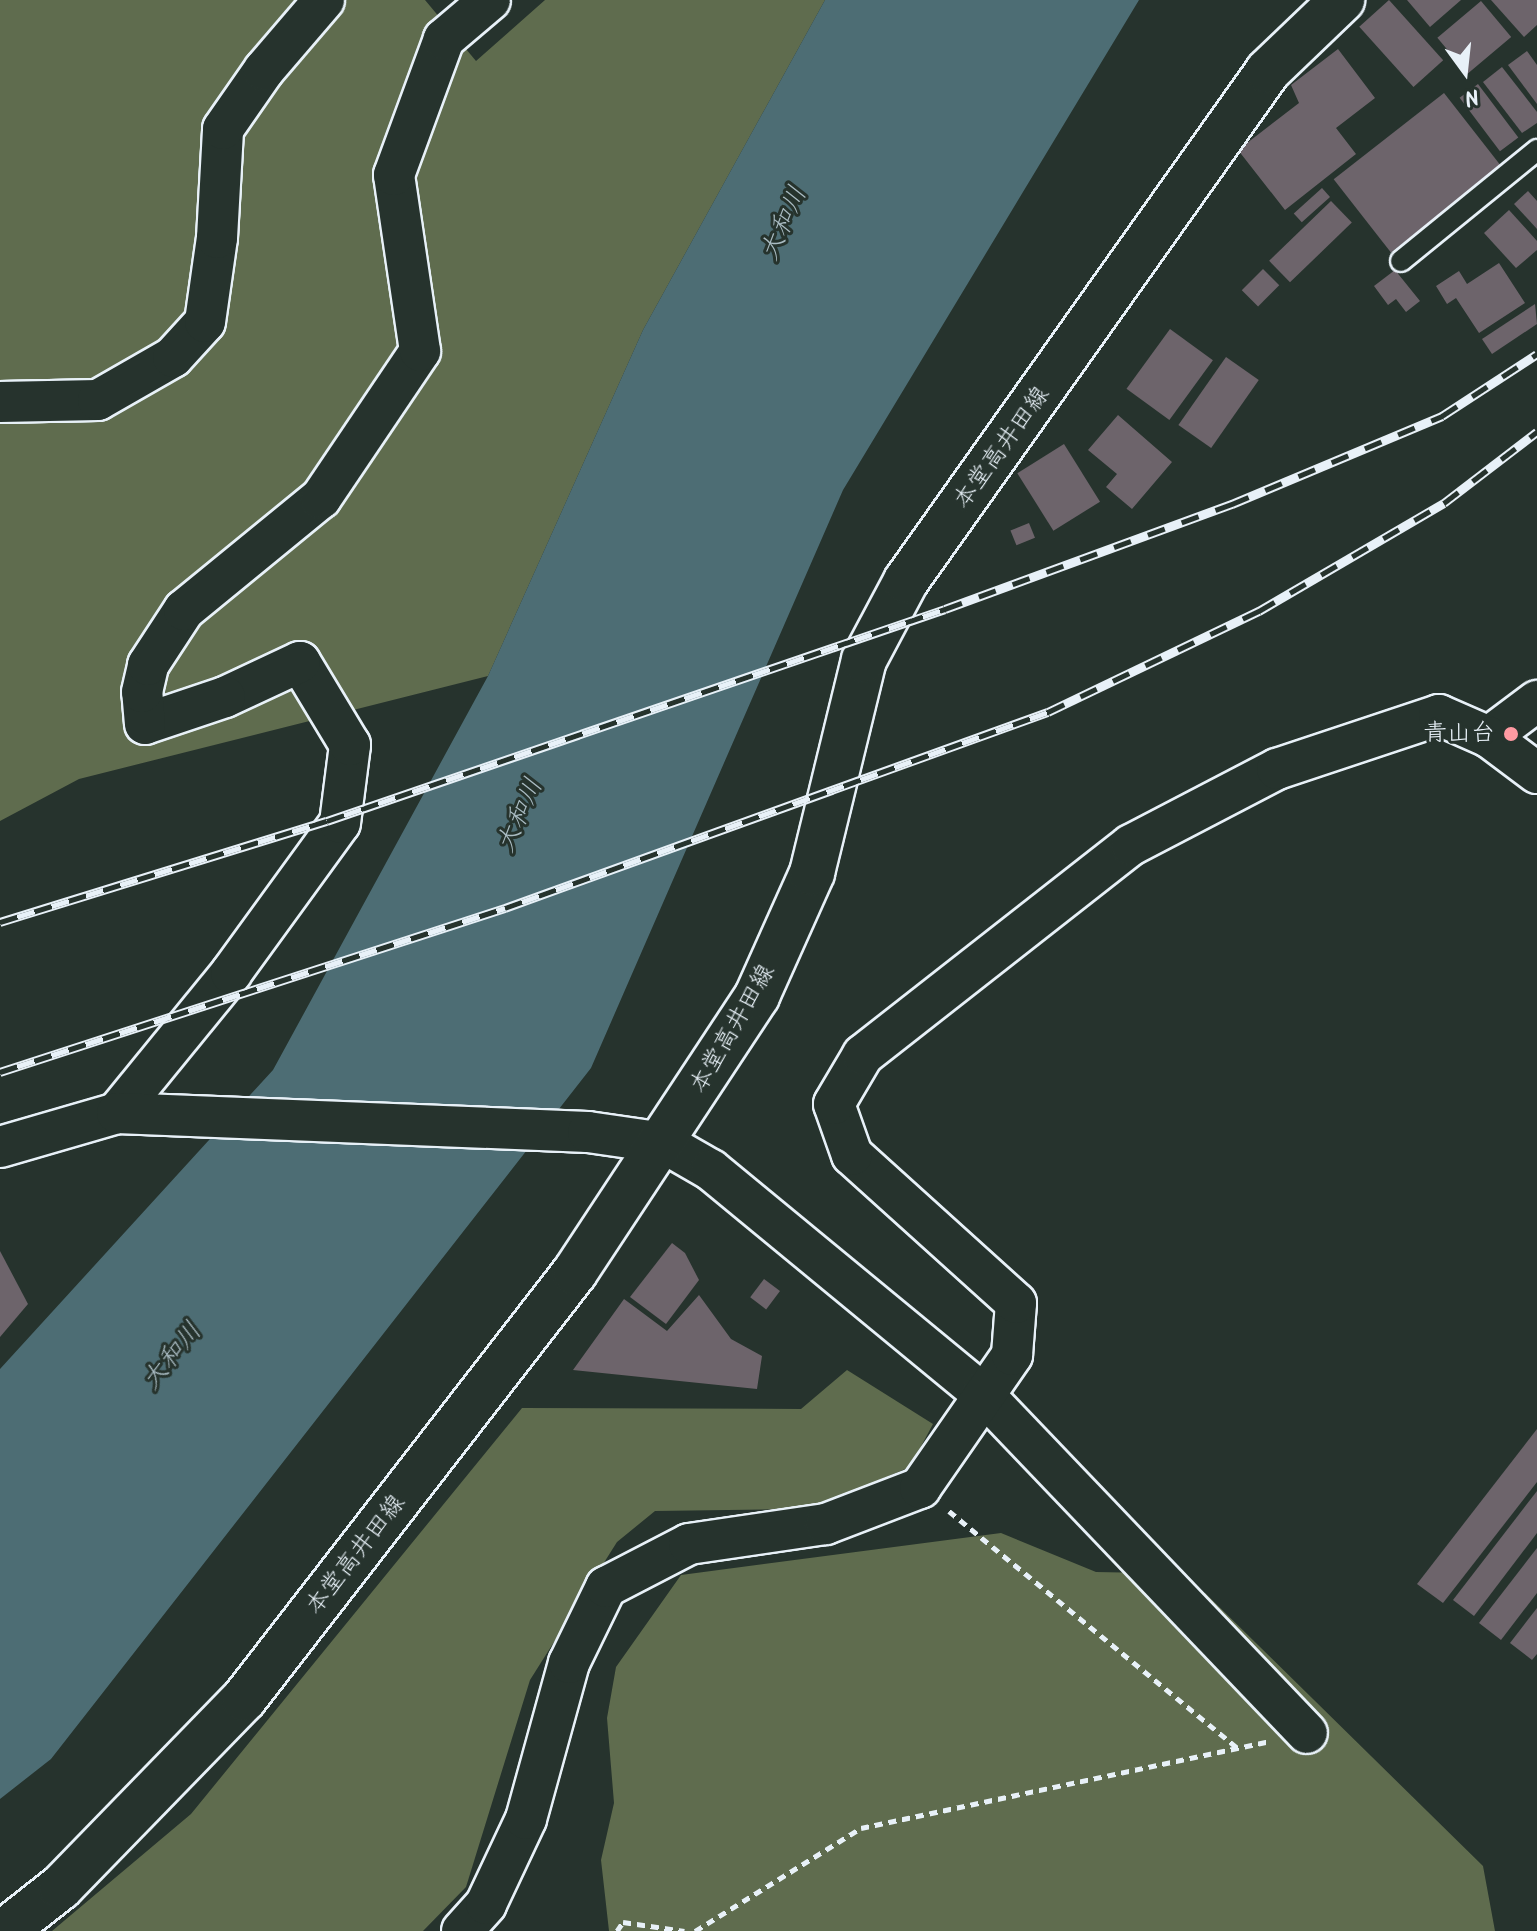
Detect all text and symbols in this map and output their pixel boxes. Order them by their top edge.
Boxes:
north arrow [1425,32,1505,112]
text: N [1460,77,1483,114]
water label: 大和川 [755,182,815,266]
street label: 本堂高井田線 [948,381,1056,515]
place label: 青山台 [1423,720,1495,748]
marker: 青山台 [1502,725,1520,743]
water label: 大和川 [491,774,551,858]
street label: 本堂高井田線 [685,959,781,1099]
water label: 大和川 [136,1317,210,1397]
street label: 本堂高井田線 [300,1489,412,1621]

